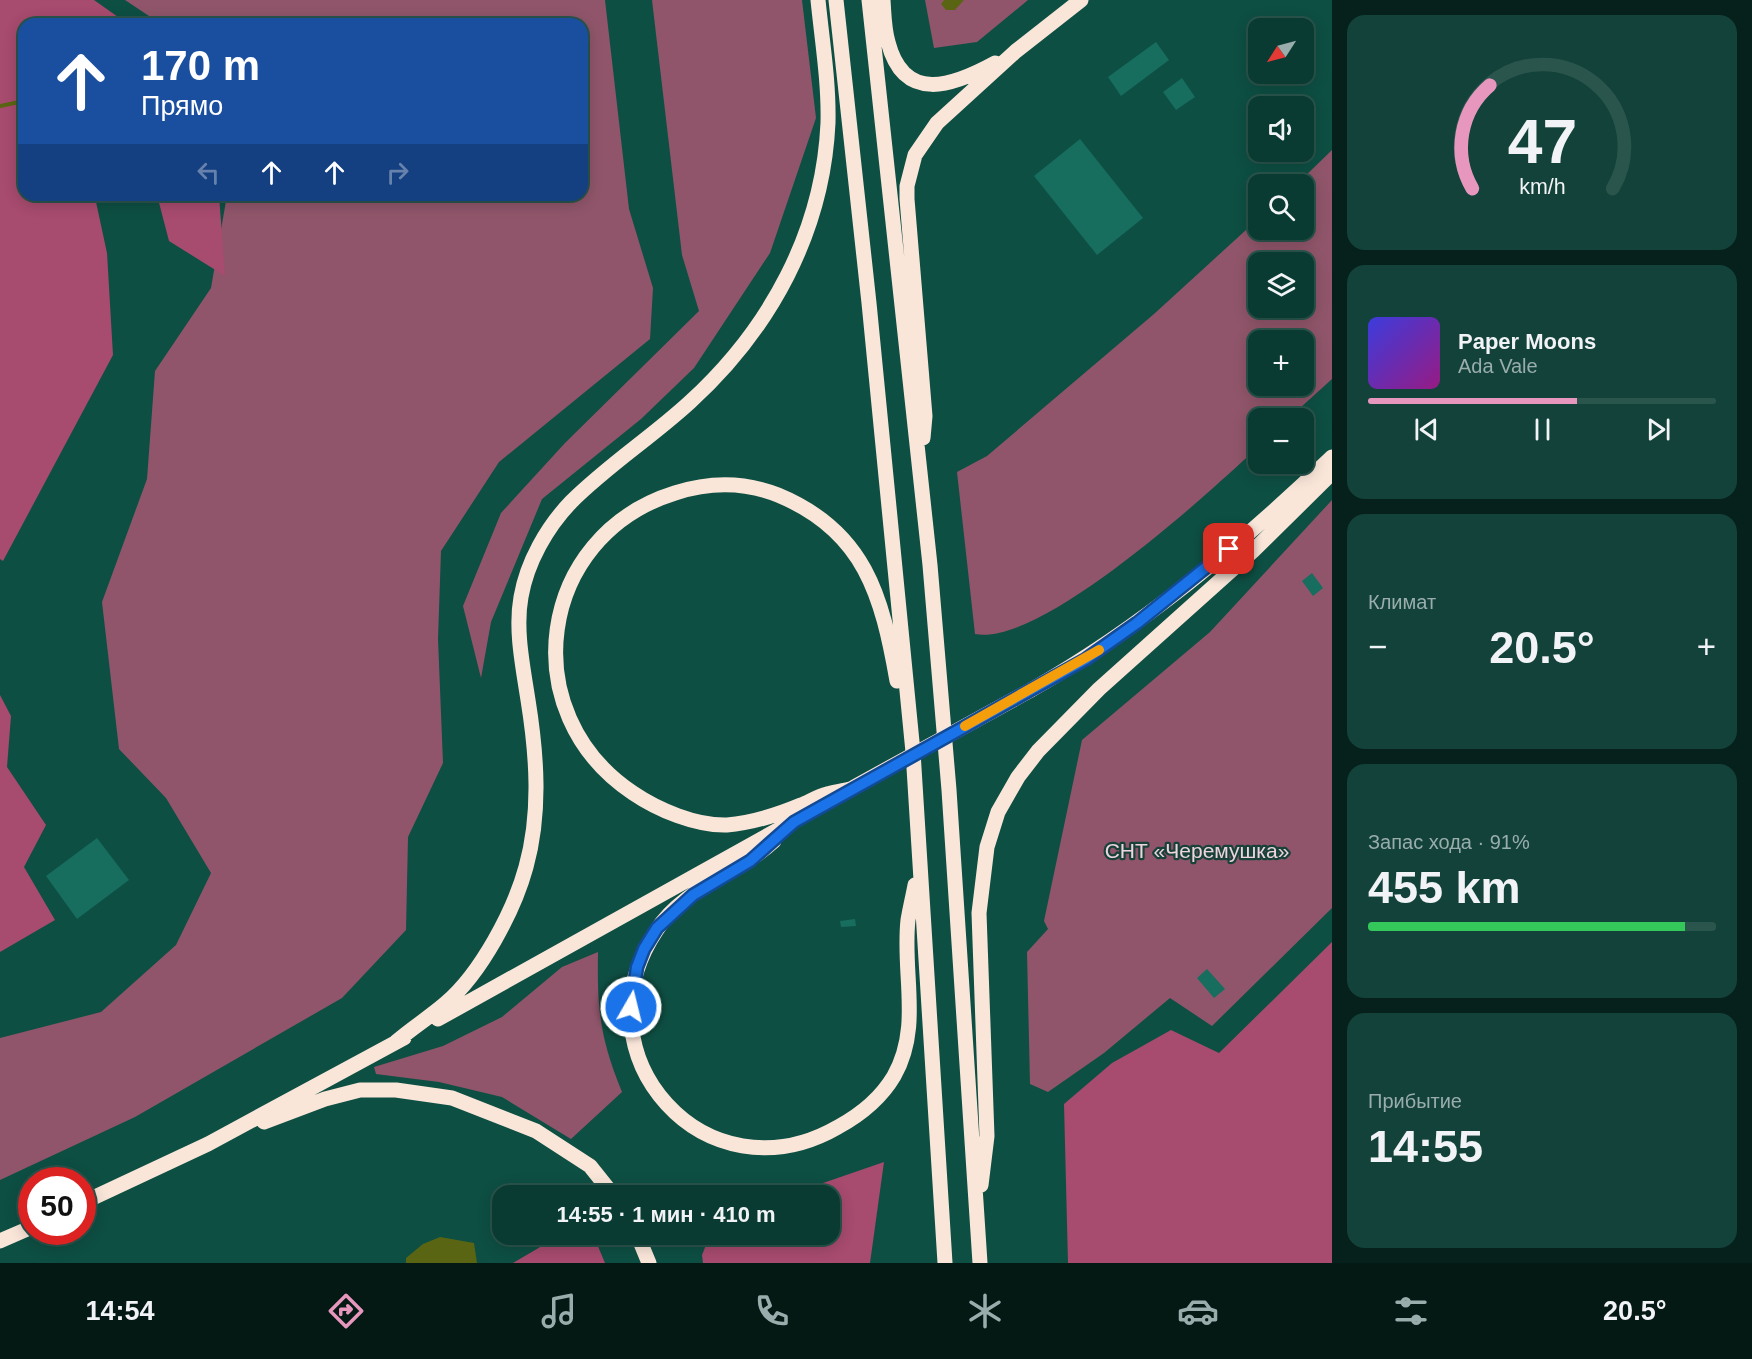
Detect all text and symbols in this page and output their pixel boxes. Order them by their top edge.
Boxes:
north arrow [1248,18,1314,84]
map controls [1248,18,1314,474]
icon: ahead [42,42,120,120]
text: 170 m [141,42,260,89]
text: Прямо [141,91,223,121]
button: sound [1248,96,1314,162]
text: 47 [1507,107,1577,176]
icon: left [192,156,225,189]
icon: ahead [255,156,288,189]
icon: ahead [318,156,351,189]
icon: right [381,156,414,189]
button: search [1248,174,1314,240]
text: km/h [1519,176,1565,200]
button: layers [1248,252,1314,318]
text: Paper Moons [1458,329,1596,354]
button: + [1248,330,1314,396]
text: Ada Vale [1458,355,1538,377]
button: − [1248,408,1314,474]
icon: previous [1410,413,1443,446]
icon: pause [1526,413,1559,446]
icon: next [1642,413,1675,446]
pin [1203,523,1254,574]
icon: arrive [1212,532,1245,565]
text: Климат [1368,591,1436,613]
text: 20.5° [1489,622,1595,673]
text: − [1368,628,1387,665]
text: + [1697,628,1716,665]
text: Запас хода · 91% [1368,831,1530,853]
park label: СНТ «Черемушка» [1105,839,1289,862]
text: 455 km [1368,862,1521,913]
position arrow [599,975,663,1039]
text: Прибытие [1368,1090,1462,1112]
text: 14:55 [1368,1121,1483,1172]
speed limit sign: 50 [18,1167,96,1245]
text: 14:55 · 1 мин · 410 m [556,1202,776,1227]
icon: directions [325,1290,367,1332]
icon: music [538,1290,580,1332]
icon: phone [751,1290,793,1332]
icon: climate [964,1290,1006,1332]
icon: car [1177,1290,1219,1332]
icon: filters [1390,1290,1432,1332]
text: 14:54 [85,1296,155,1326]
text: 20.5° [1603,1296,1666,1326]

